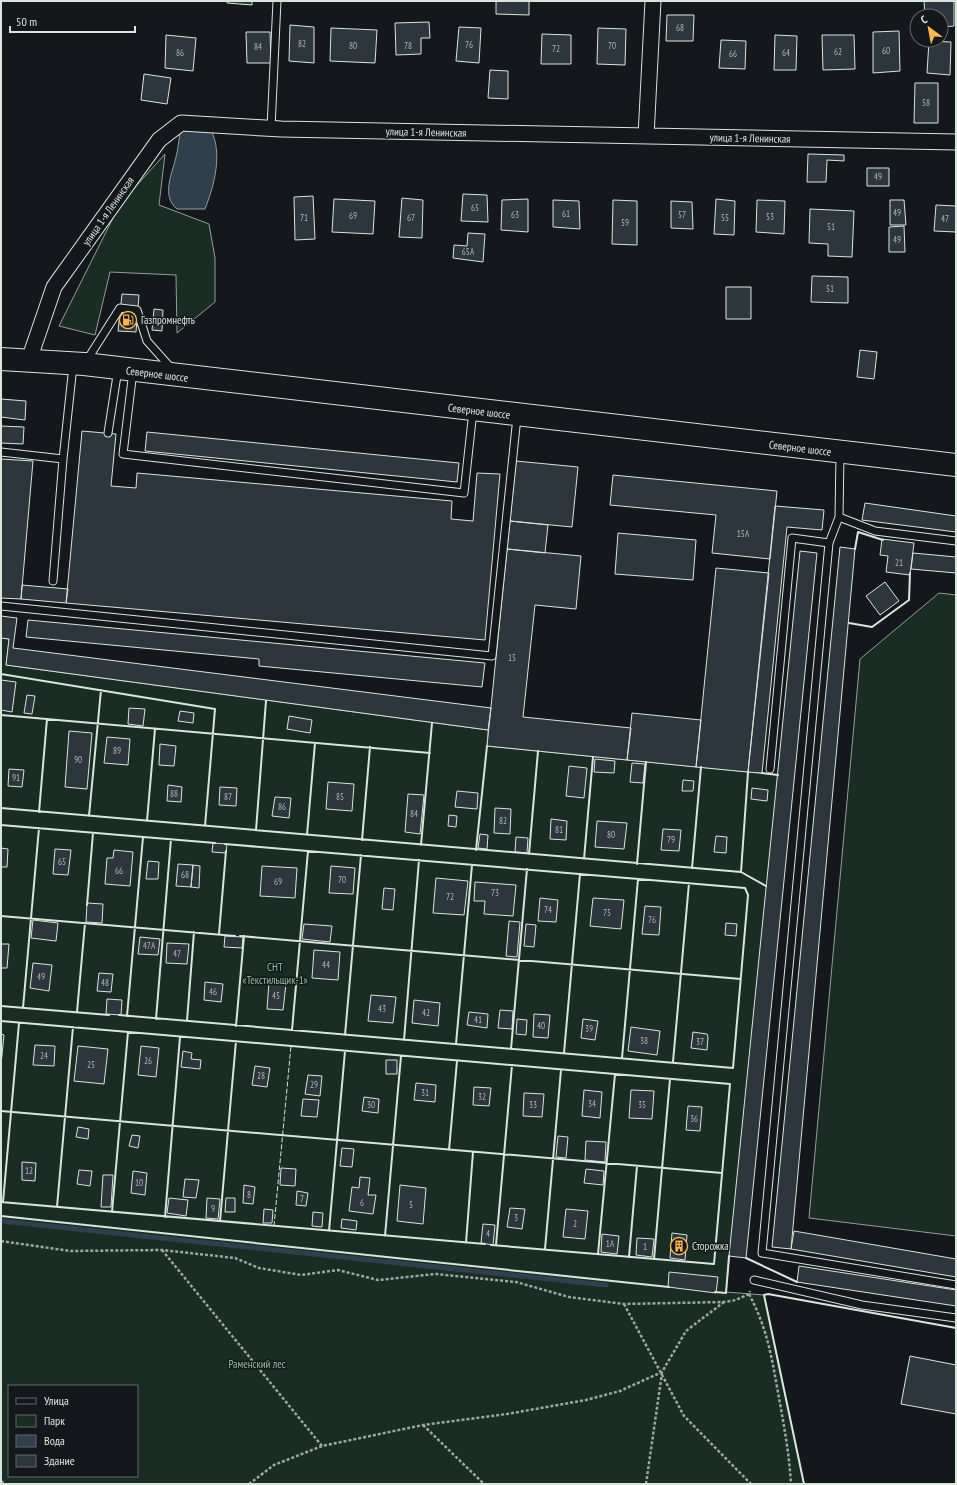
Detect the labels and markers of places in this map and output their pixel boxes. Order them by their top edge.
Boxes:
fuel station icon: Газпромнефть [118,310,138,330]
place label: Газпромнефть [141,313,195,327]
building icon: Сторожка [669,1236,689,1256]
place label: Сторожка [692,1239,729,1253]

